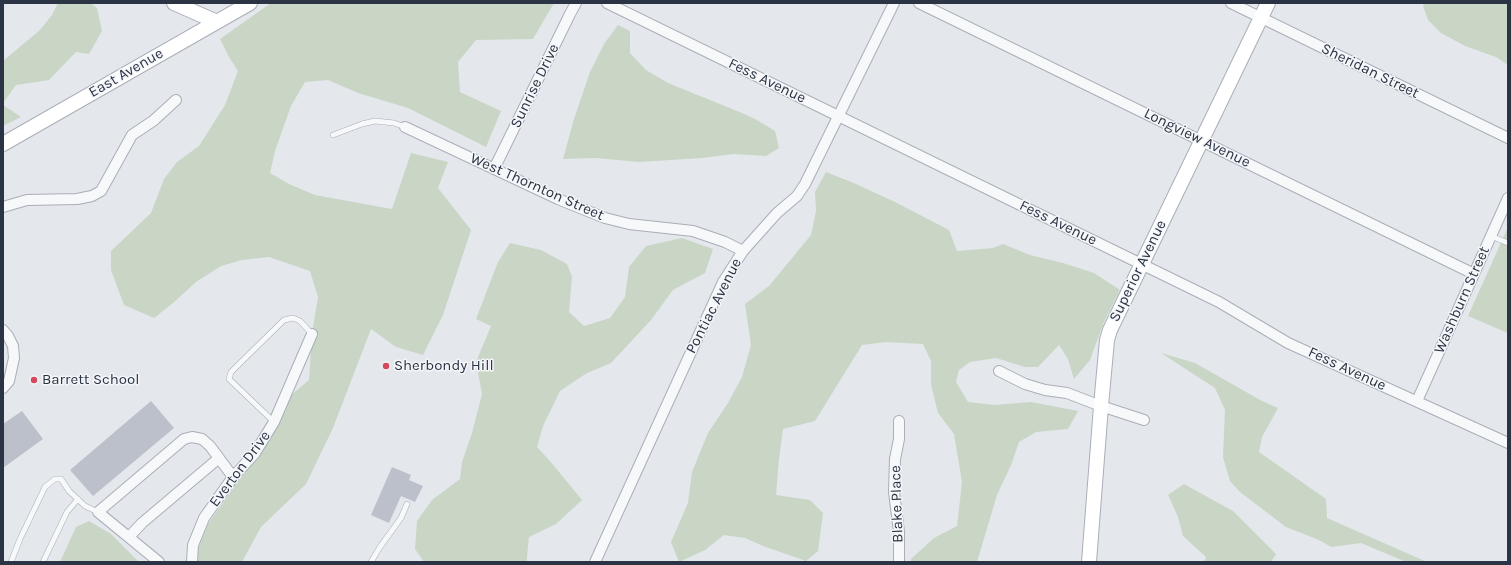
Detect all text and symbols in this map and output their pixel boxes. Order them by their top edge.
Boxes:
street label: Sheridan Street [1318,40,1422,102]
street label: Sunrise Drive [507,41,563,131]
street label: East Avenue [86,44,166,102]
street label: Fess Avenue [725,55,809,107]
street label: Longview Avenue [1141,104,1253,172]
street label: West Thornton Street [467,149,607,225]
street label: Fess Avenue [1016,197,1100,249]
street label: Superior Avenue [1106,217,1170,325]
street label: Washburn Street [1430,244,1494,356]
street label: Pontiac Avenue [682,255,746,357]
street label: Fess Avenue [1305,343,1389,395]
place label: Sherbondy Hill [394,357,494,375]
marker: Sherbondy Hill [381,361,391,371]
place label: Barrett School [42,371,139,389]
marker: Barrett School [29,375,39,385]
street label: Everton Drive [206,427,274,511]
street label: Blake Place [887,465,907,543]

